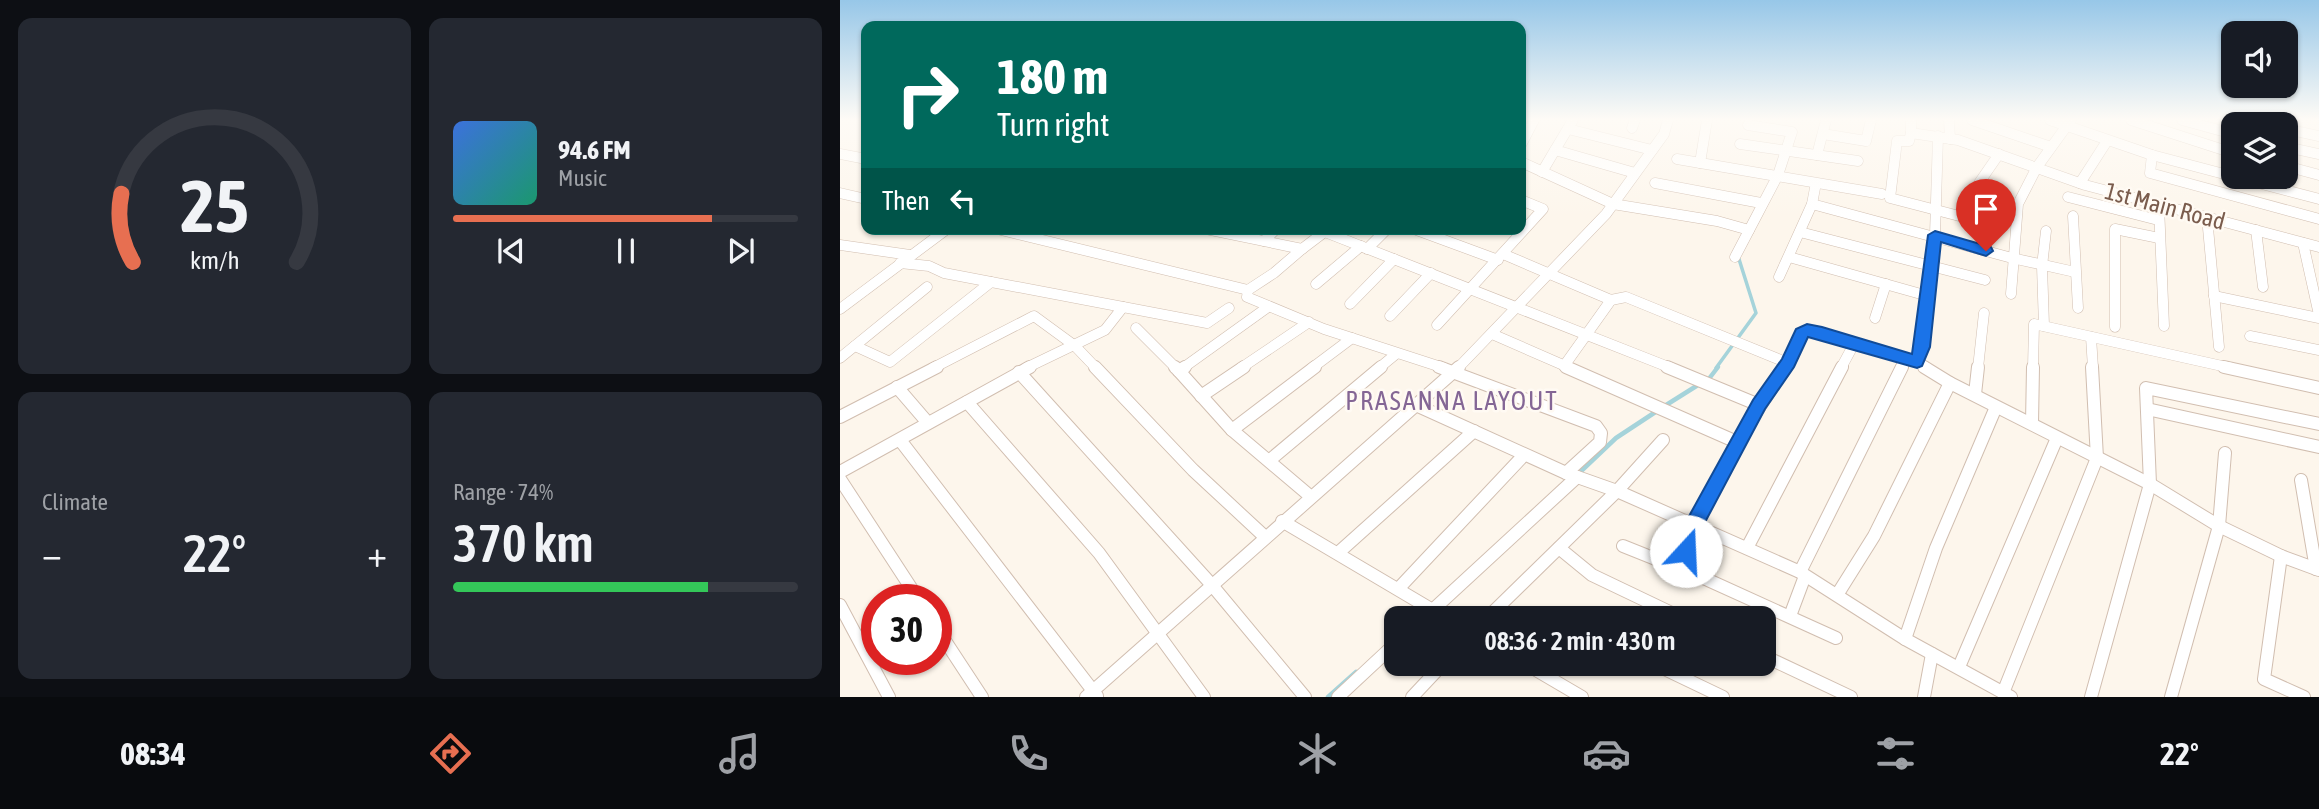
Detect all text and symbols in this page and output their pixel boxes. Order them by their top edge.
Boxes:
map controls [2221,21,2298,189]
button: sound [2221,21,2298,98]
text: 180 m [997,48,1108,104]
icon: right [882,49,973,140]
text: Turn right [997,106,1110,143]
button: layers [2221,112,2298,189]
text: 94.6 FM [558,135,631,165]
text: 25 [180,164,249,247]
text: Music [558,165,606,191]
street label: 1st Main Road [2102,177,2228,235]
pin [1956,179,2016,251]
icon: left [944,182,982,220]
text: Then [882,186,930,216]
icon: arrive [1967,190,2005,228]
icon: previous [492,232,530,270]
icon: pause [607,232,645,270]
icon: next [722,232,760,270]
text: km/h [190,246,239,274]
district label: PRASANNA LAYOUT [1345,386,1559,416]
text: Range · 74% [453,479,553,505]
text: Climate [42,489,108,515]
text: 370 km [453,513,594,573]
position arrow [1649,514,1723,588]
text: 22° [183,523,246,583]
text: − [42,532,62,575]
text: + [367,532,387,575]
speed limit sign: 30 [861,584,952,675]
text: 08:36 · 2 min · 430 m [1485,626,1675,656]
icon: directions [426,729,475,778]
icon: music [715,729,764,778]
icon: phone [1004,729,1053,778]
icon: climate [1293,729,1342,778]
icon: car [1582,729,1631,778]
icon: filters [1871,729,1920,778]
text: 08:34 [120,735,186,772]
text: 22° [2160,735,2199,772]

